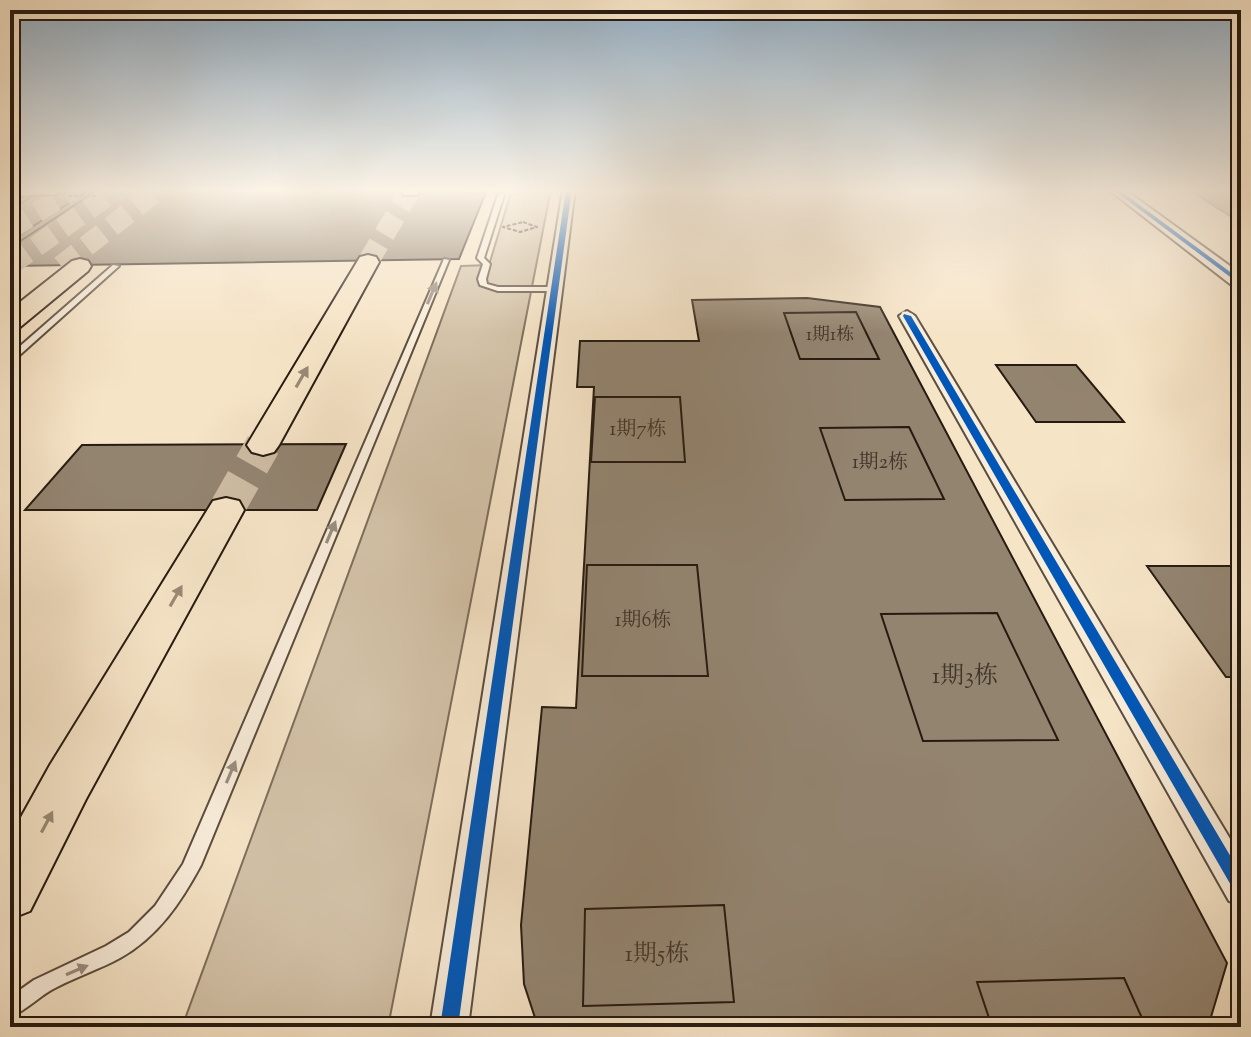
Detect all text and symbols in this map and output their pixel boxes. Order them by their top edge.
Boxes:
one-way arrow [426,281,439,305]
house number: 1期1栋 [806,323,854,349]
one-way arrow [295,366,309,388]
house number: 1期7栋 [610,416,666,445]
house number: 1期2栋 [852,449,908,478]
one-way arrow [325,520,338,544]
one-way arrow [169,585,183,607]
house number: 1期6栋 [615,607,671,636]
house number: 1期3栋 [932,660,998,694]
one-way arrow [224,760,237,784]
one-way arrow [39,811,53,833]
house number: 1期5栋 [625,938,689,972]
one-way arrow [65,963,89,976]

